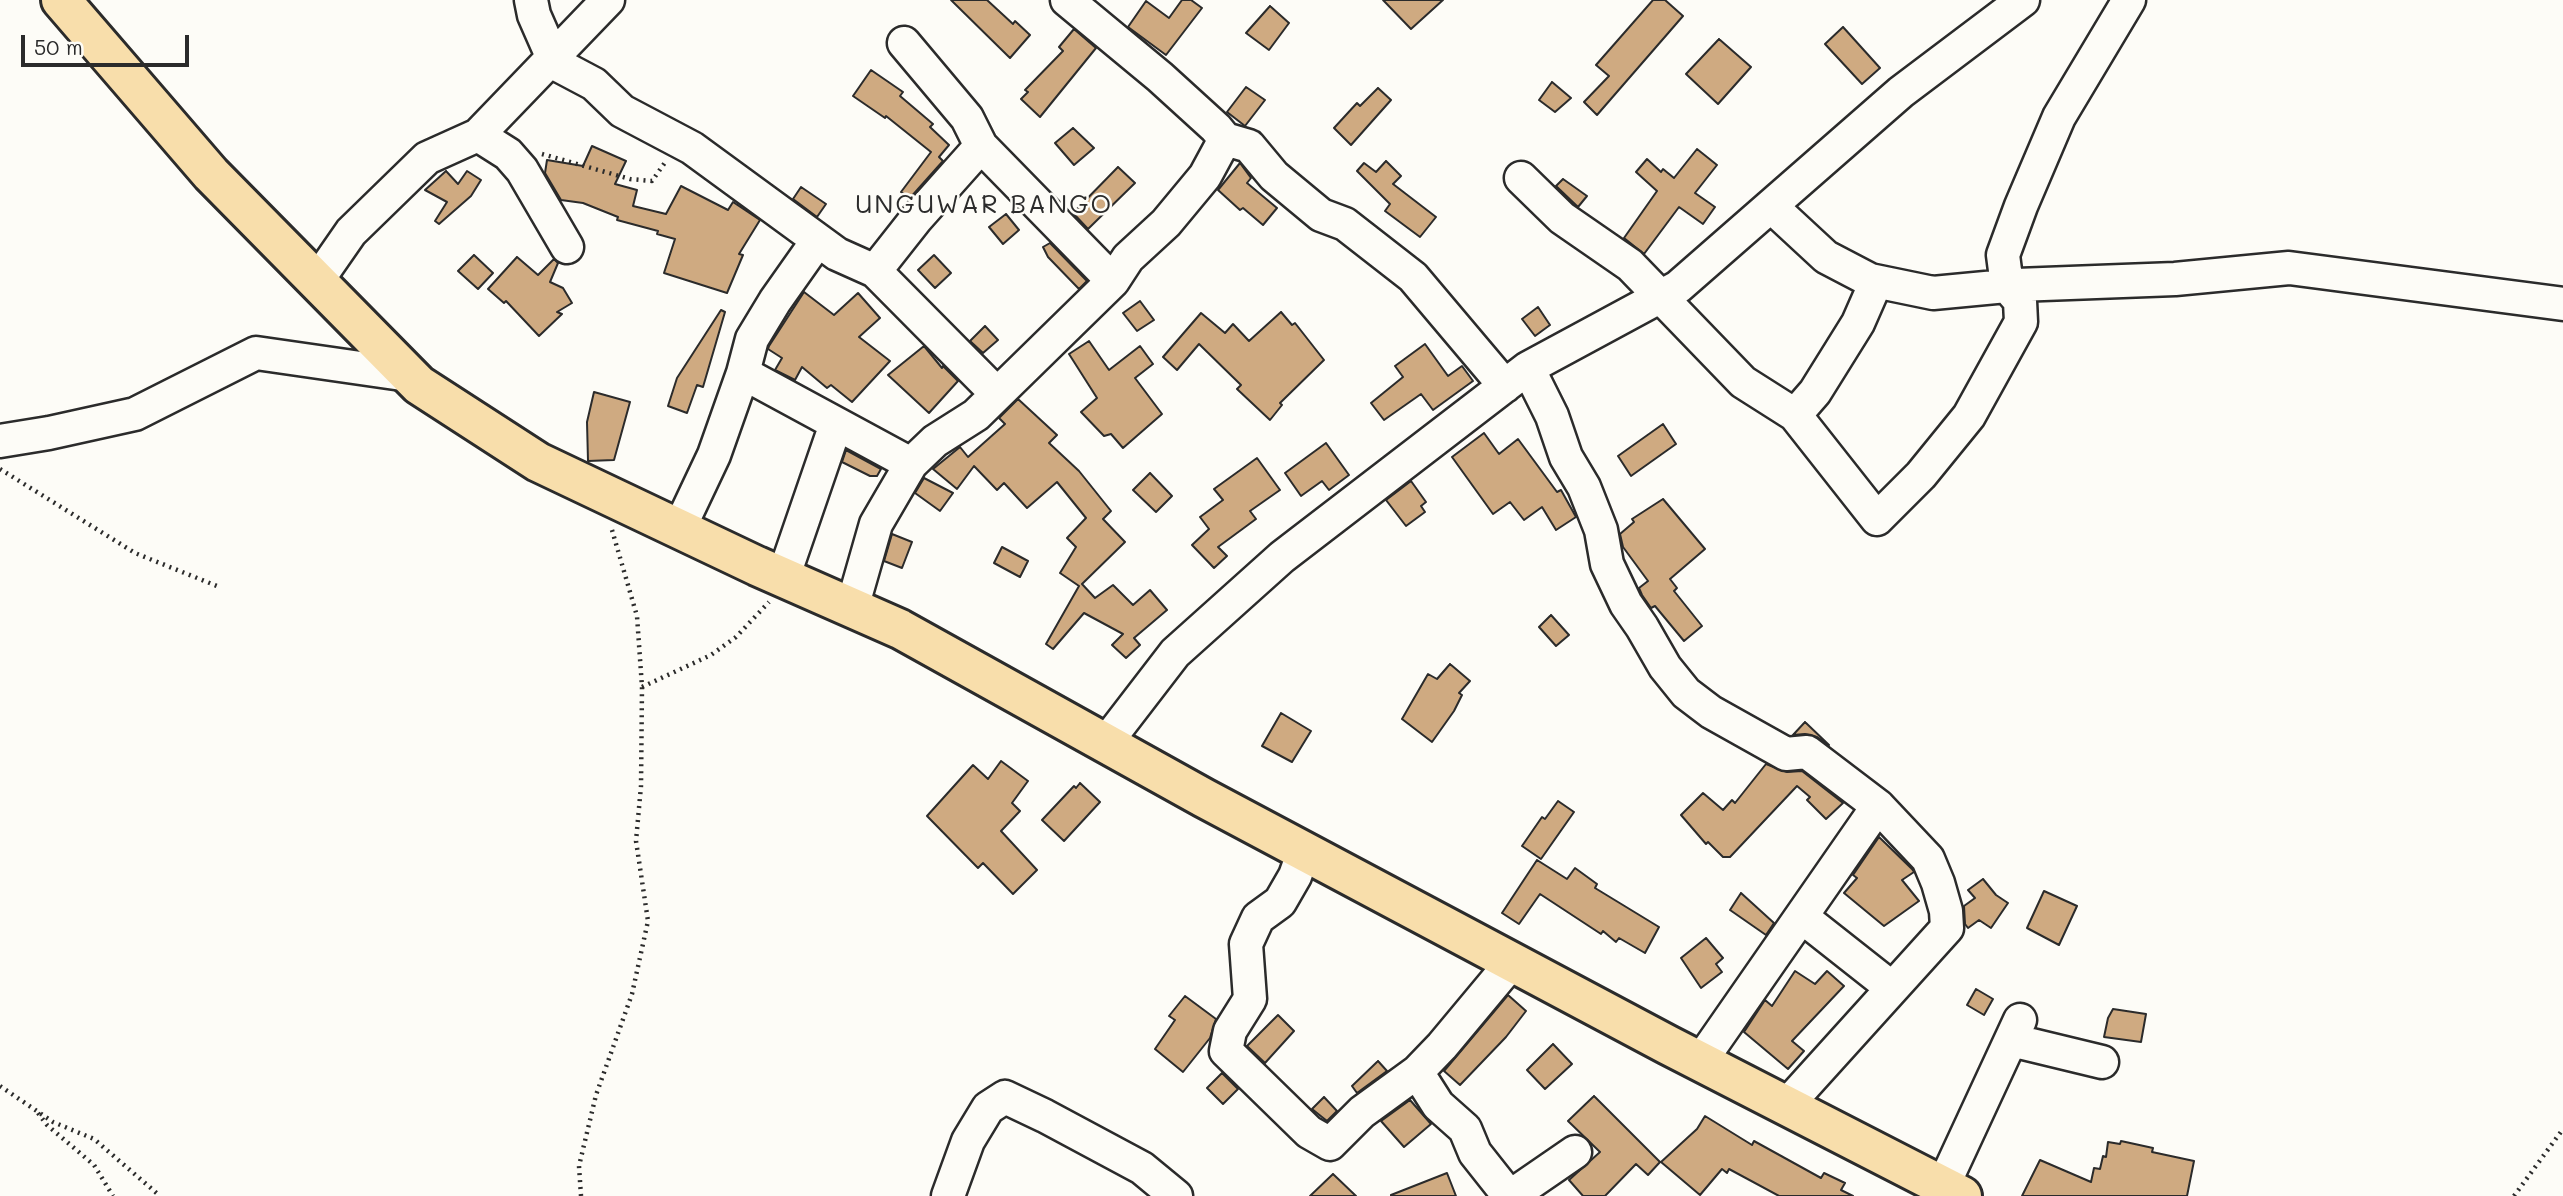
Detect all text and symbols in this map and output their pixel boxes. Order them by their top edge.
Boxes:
scale bar [24,21,192,65]
text: 50 m [34,33,83,60]
district label: UNGUWAR BANGO [857,189,1111,221]

